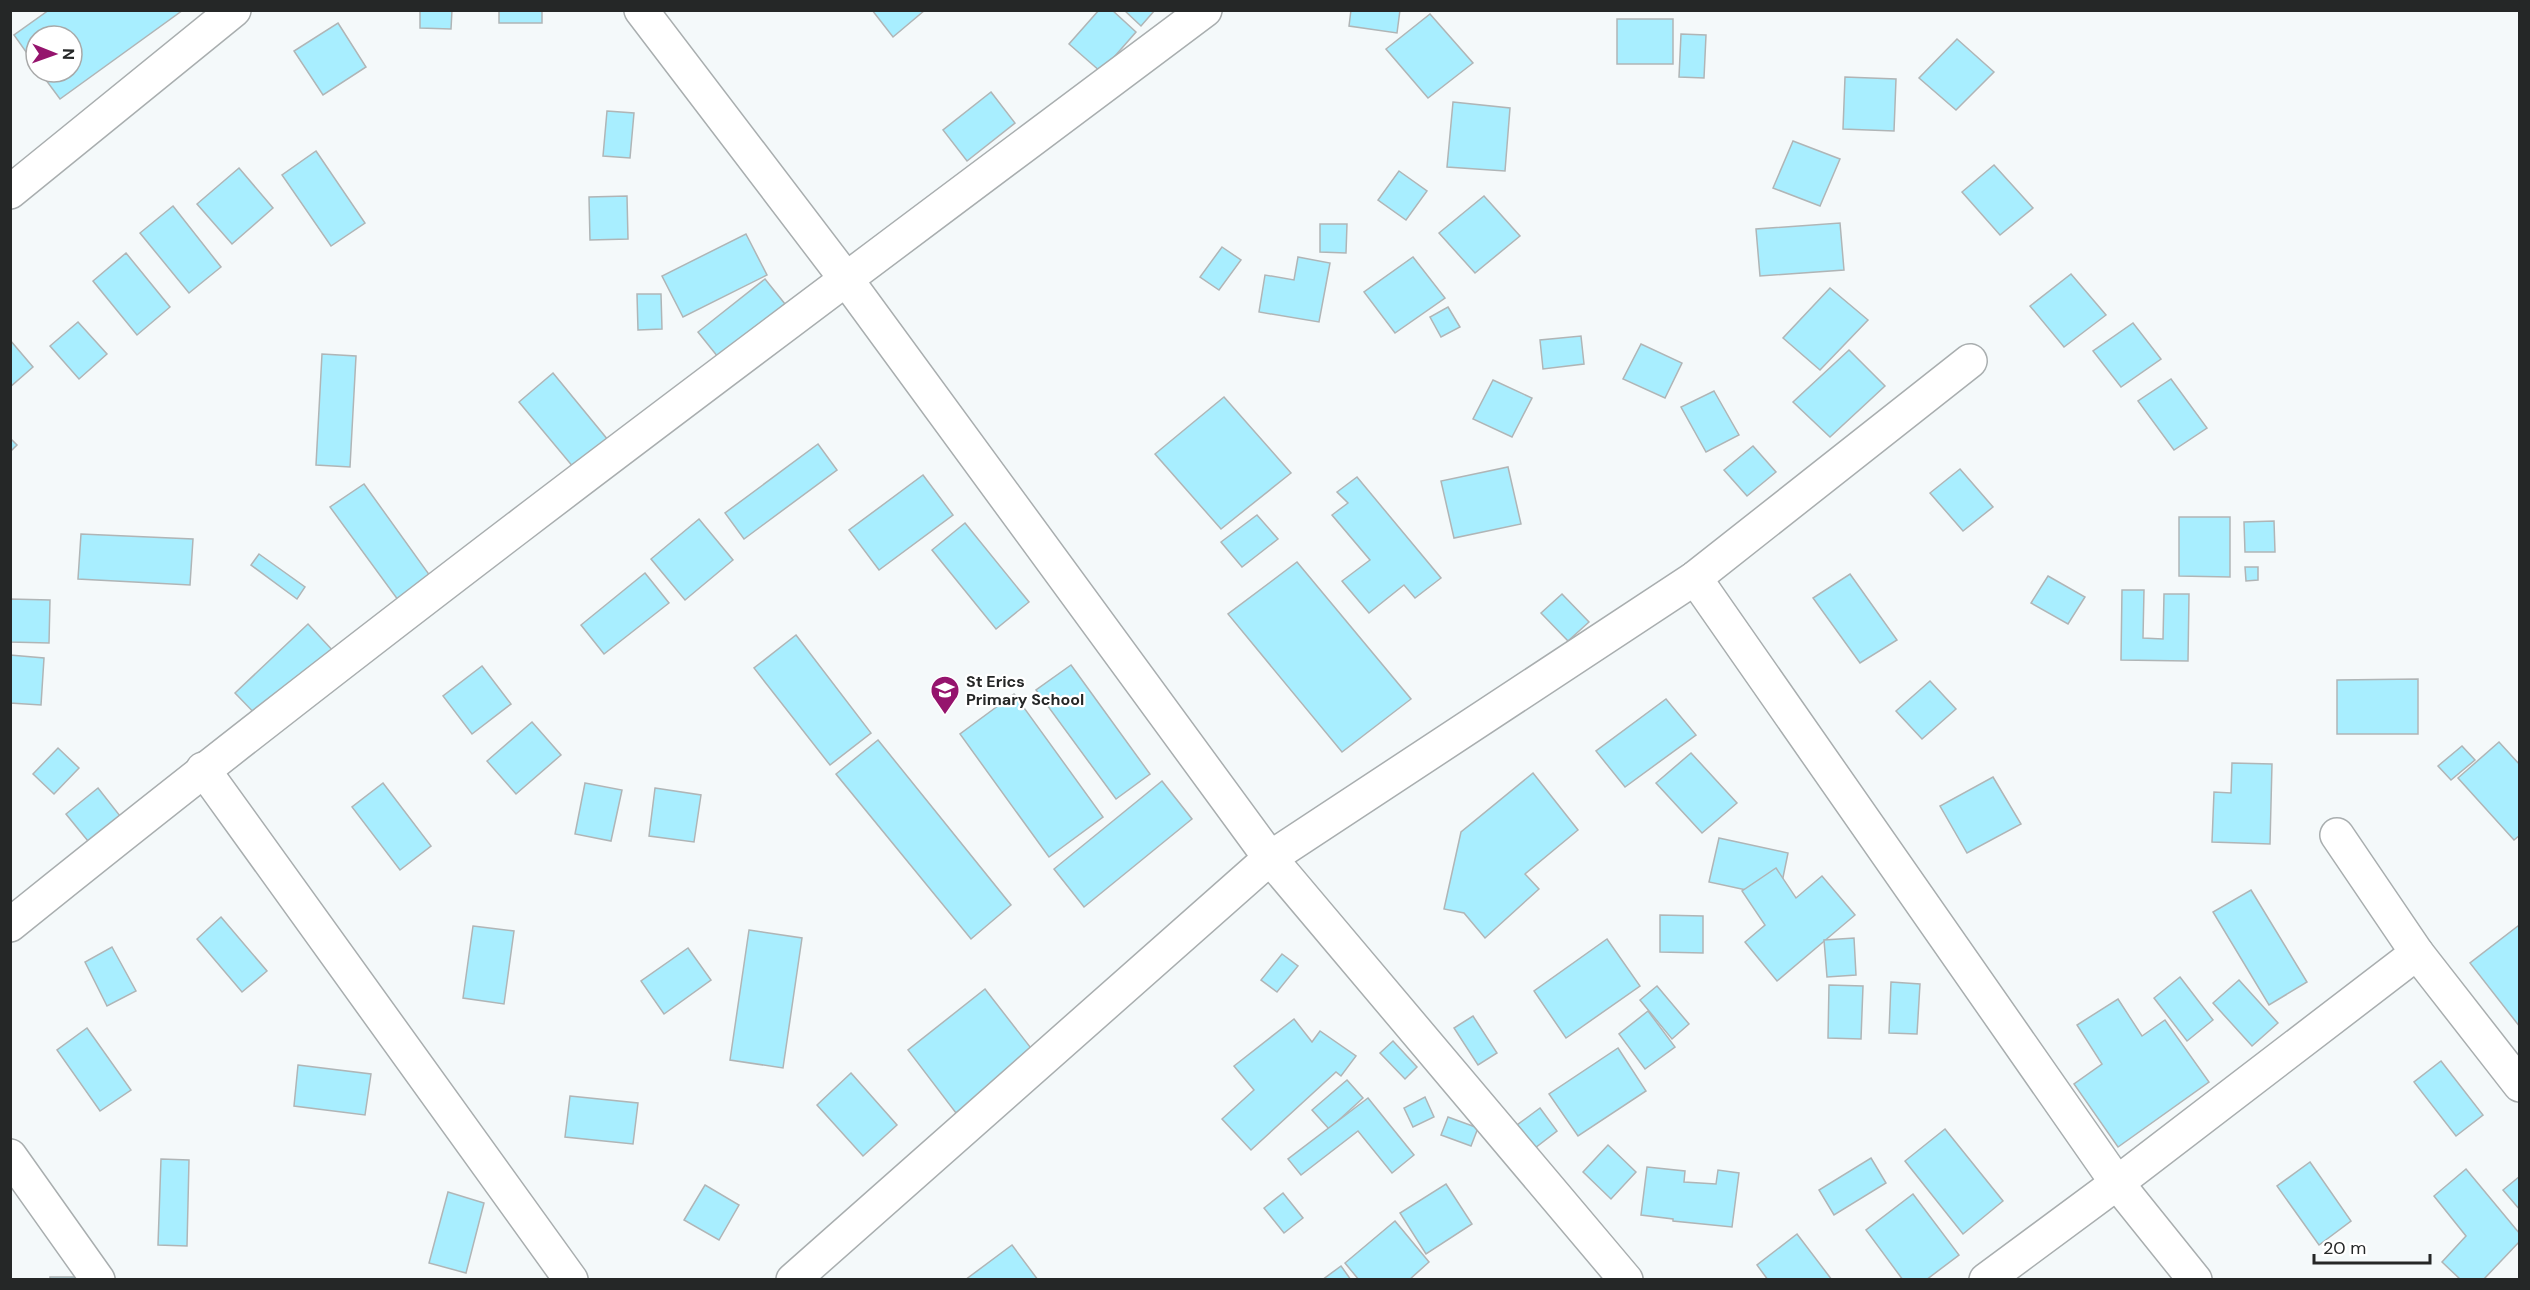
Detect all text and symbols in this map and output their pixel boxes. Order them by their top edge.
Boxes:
north arrow [24,24,84,84]
text: N [58,48,79,60]
place label: St Erics Primary School [966,671,1084,710]
school or university icon: St Erics Primary School [929,674,961,716]
scale bar [2314,1227,2430,1265]
text: 20 m [2323,1236,2366,1260]

